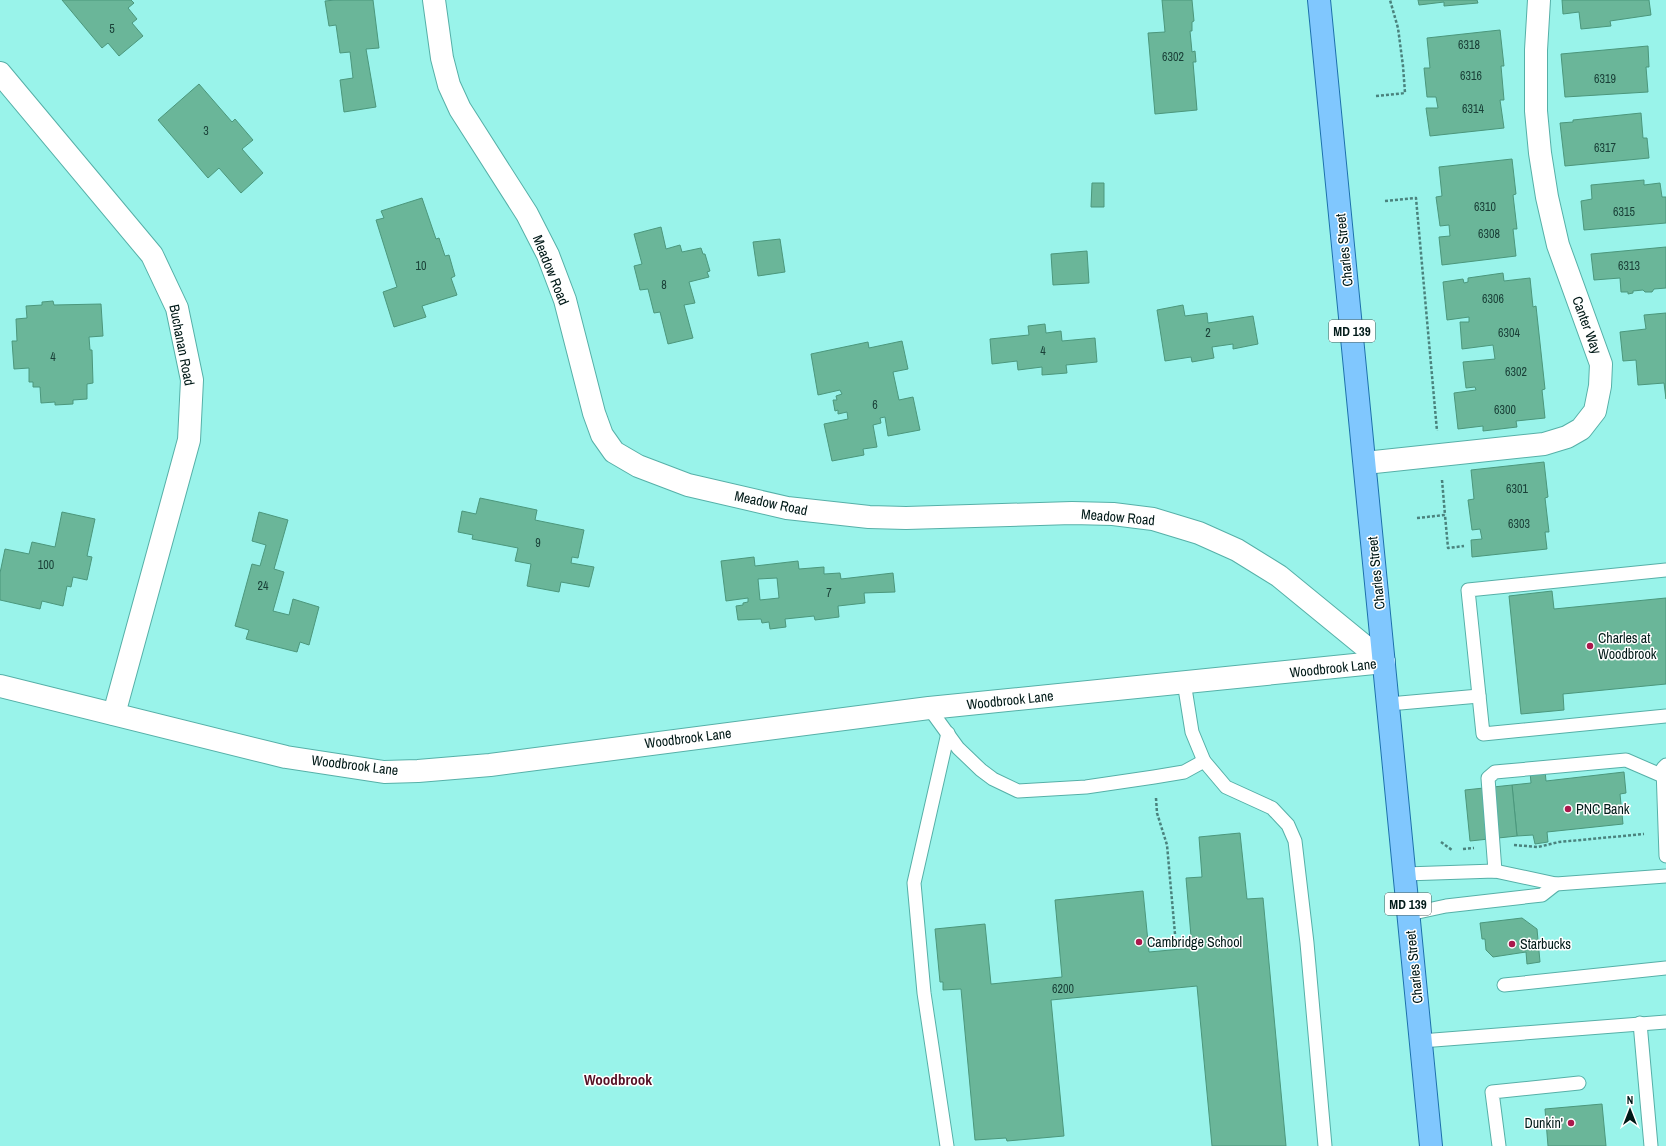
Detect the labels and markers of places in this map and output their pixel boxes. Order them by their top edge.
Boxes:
place label: Charles at Woodbrook [1598,629,1657,663]
marker: Charles at Woodbrook [1585,641,1595,651]
place label: PNC Bank [1576,800,1630,818]
marker: PNC Bank [1563,804,1573,814]
place label: Cambridge School [1147,933,1242,951]
place label: Starbucks [1520,935,1571,953]
marker: Cambridge School [1134,937,1144,947]
marker: Starbucks [1507,939,1517,949]
place label: Dunkin' [1524,1114,1563,1132]
marker: Dunkin' [1566,1118,1576,1128]

